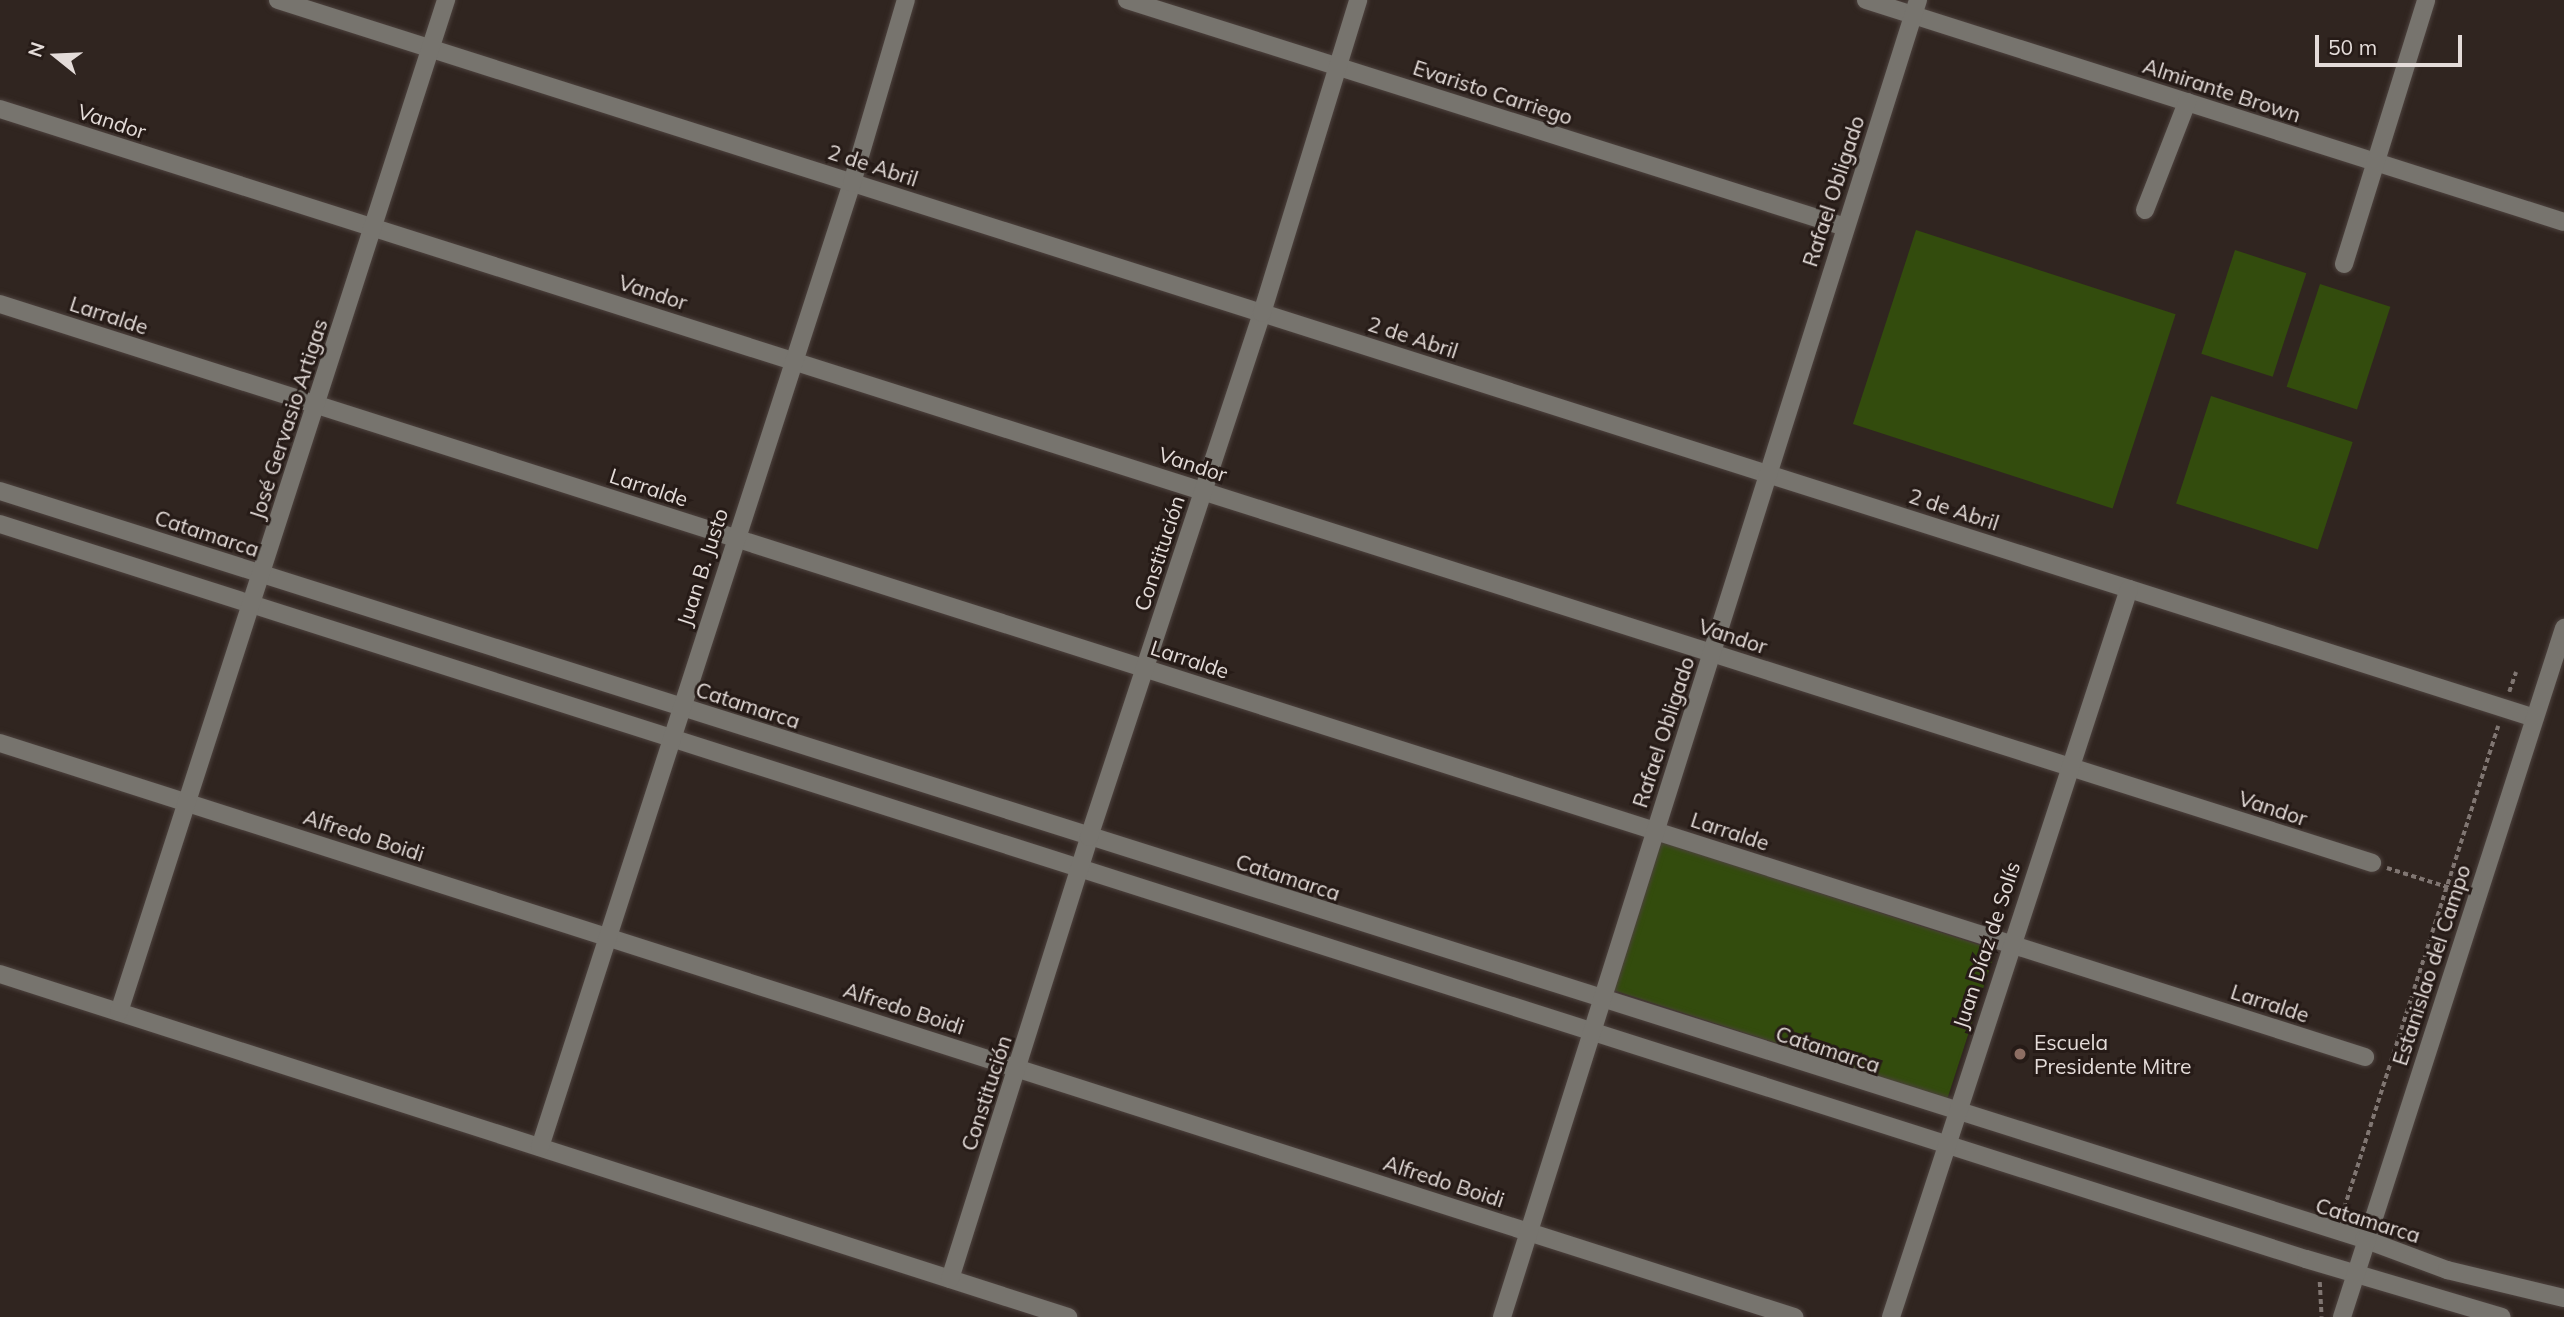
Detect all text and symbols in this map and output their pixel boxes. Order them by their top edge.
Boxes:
north arrow [21,21,91,91]
scale bar [2319,21,2466,65]
text: 50 m [2328,34,2377,60]
text: N [22,39,50,60]
street label: Almirante Brown [2140,53,2304,127]
street label: Evaristo Carriego [1410,54,1576,130]
street label: Vandor [75,98,149,144]
street label: Rafael Obligado [1797,112,1869,270]
street label: 2 de Abril [825,139,921,191]
street label: Vandor [616,269,690,315]
street label: Larralde [67,291,151,339]
street label: 2 de Abril [1365,311,1461,363]
street label: José Gervasio Artigas [244,316,332,522]
street label: Vandor [1156,441,1230,487]
street label: Larralde [607,463,691,511]
street label: 2 de Abril [1906,483,2002,535]
street label: Constitución [1129,492,1189,614]
street label: Catamarca [152,504,262,562]
street label: Juan B. Justo [671,505,733,629]
street label: Vandor [1696,613,1770,659]
street label: Larralde [1148,635,1232,683]
street label: Rafael Obligado [1627,653,1699,811]
street label: Catamarca [693,676,803,734]
street label: Vandor [2236,785,2310,831]
street label: Alfredo Boidi [300,804,428,866]
street label: Larralde [1688,807,1772,855]
street label: Catamarca [1233,848,1343,906]
street label: Juan Díaz de Solís [1947,858,2025,1032]
street label: Estanislao del Campo [2387,862,2475,1068]
street label: Alfredo Boidi [840,977,968,1039]
street label: Larralde [2228,979,2312,1027]
street label: Catamarca [1773,1020,1883,1078]
place label: Escuela Presidente Mitre [2034,1029,2192,1079]
street label: Constitución [956,1032,1016,1154]
marker: Escuela Presidente Mitre [2012,1046,2028,1062]
street label: Alfredo Boidi [1380,1150,1508,1212]
street label: Catamarca [2313,1192,2423,1248]

